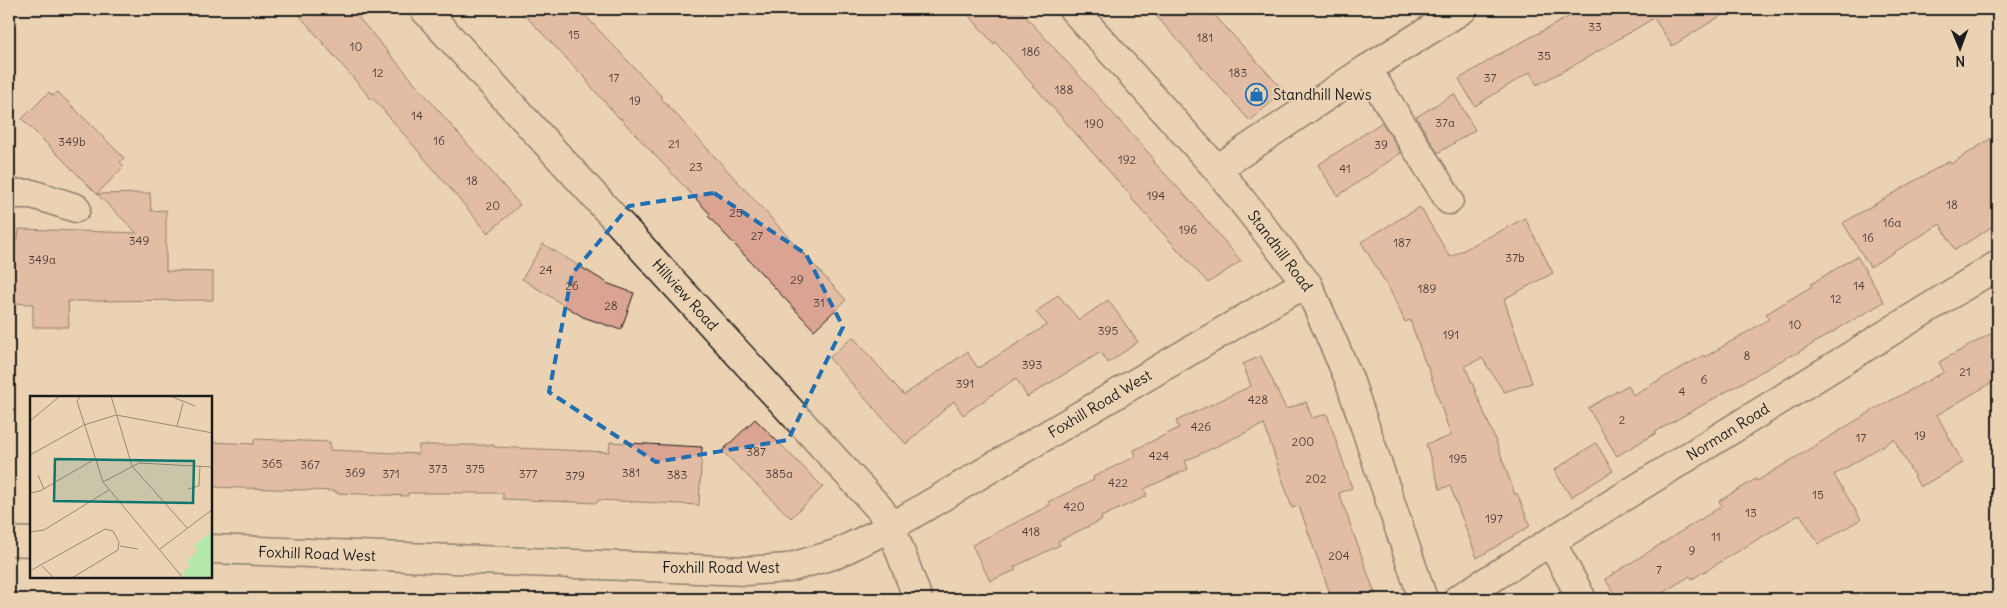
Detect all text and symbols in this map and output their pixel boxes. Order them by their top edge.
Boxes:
house number: 33 [1588,19,1602,34]
north arrow [1934,22,1984,72]
house number: 15 [568,27,580,42]
house number: 181 [1197,30,1213,45]
house number: 10 [350,39,362,54]
house number: 186 [1022,44,1040,59]
house number: 35 [1537,48,1551,63]
text: N [1955,52,1965,70]
house number: 12 [372,65,384,80]
house number: 183 [1229,65,1247,80]
house number: 17 [609,70,619,85]
house number: 37 [1484,70,1496,85]
house number: 188 [1055,82,1073,97]
shop icon: Standhill News [1245,83,1269,107]
place label: Standhill News [1273,85,1372,104]
house number: 19 [629,93,641,108]
house number: 14 [411,108,423,123]
house number: 37a [1435,115,1455,130]
house number: 190 [1084,116,1104,131]
house number: 16 [433,133,445,148]
house number: 349b [58,134,86,149]
house number: 21 [668,136,680,151]
house number: 39 [1374,137,1388,152]
house number: 192 [1118,152,1137,167]
house number: 23 [689,159,703,174]
house number: 41 [1339,161,1351,176]
house number: 18 [466,173,478,188]
house number: 194 [1147,188,1165,203]
house number: 18 [1946,197,1958,212]
house number: 20 [486,198,500,213]
house number: 25 [729,205,743,220]
street label: Standhill Road [1244,206,1317,295]
house number: 16a [1883,215,1901,230]
house number: 196 [1179,222,1197,237]
house number: 27 [751,228,763,243]
house number: 16 [1862,230,1874,245]
house number: 349 [129,233,149,248]
house number: 187 [1393,235,1411,250]
house number: 37b [1505,250,1525,265]
house number: 349a [28,252,56,267]
street label: Hillview Road [648,255,723,335]
house number: 24 [539,262,553,277]
house number: 29 [790,272,804,287]
house number: 26 [565,278,579,293]
house number: 14 [1853,278,1865,293]
house number: 189 [1418,281,1436,296]
house number: 12 [1830,291,1842,306]
house number: 31 [813,295,825,310]
house number: 28 [604,298,618,313]
house number: 10 [1789,317,1801,332]
house number: 395 [1098,323,1118,338]
house number: 191 [1443,327,1459,342]
house number: 8 [1744,348,1751,363]
house number: 393 [1022,357,1042,372]
house number: 21 [1959,364,1971,379]
street label: Foxhill Road West [1044,365,1155,442]
house number: 6 [1701,372,1708,387]
house number: 391 [956,376,974,391]
house number: 4 [1679,384,1686,399]
house number: 428 [1248,392,1268,407]
inset map [30,396,212,578]
street label: Norman Road [1683,399,1773,465]
house number: 2 [1619,412,1626,427]
house number: 426 [1191,419,1211,434]
house number: 19 [1914,428,1926,443]
house number: 17 [1856,430,1866,445]
house number: 200 [1292,434,1314,449]
house number: 387 [746,444,766,459]
house number: 424 [1149,448,1169,463]
house number: 195 [1449,451,1467,466]
house number: 365 [262,456,282,471]
house number: 367 [300,457,320,472]
house number: 373 [428,461,448,476]
house number: 375 [465,461,485,476]
house number: 369 [345,465,365,480]
house number: 381 [622,465,640,480]
house number: 371 [382,466,400,481]
house number: 377 [519,466,537,481]
house number: 385a [765,466,793,481]
house number: 383 [667,467,687,482]
house number: 379 [565,468,585,483]
house number: 202 [1305,471,1327,486]
house number: 422 [1108,475,1128,490]
house number: 15 [1812,487,1824,502]
house number: 420 [1063,499,1085,514]
house number: 13 [1745,505,1757,520]
house number: 197 [1485,511,1503,526]
house number: 418 [1022,524,1040,539]
house number: 11 [1711,529,1721,544]
street label: Foxhill Road West [258,542,376,565]
house number: 9 [1689,543,1696,558]
house number: 204 [1328,548,1350,563]
street label: Foxhill Road West [662,558,780,577]
house number: 7 [1656,562,1662,577]

